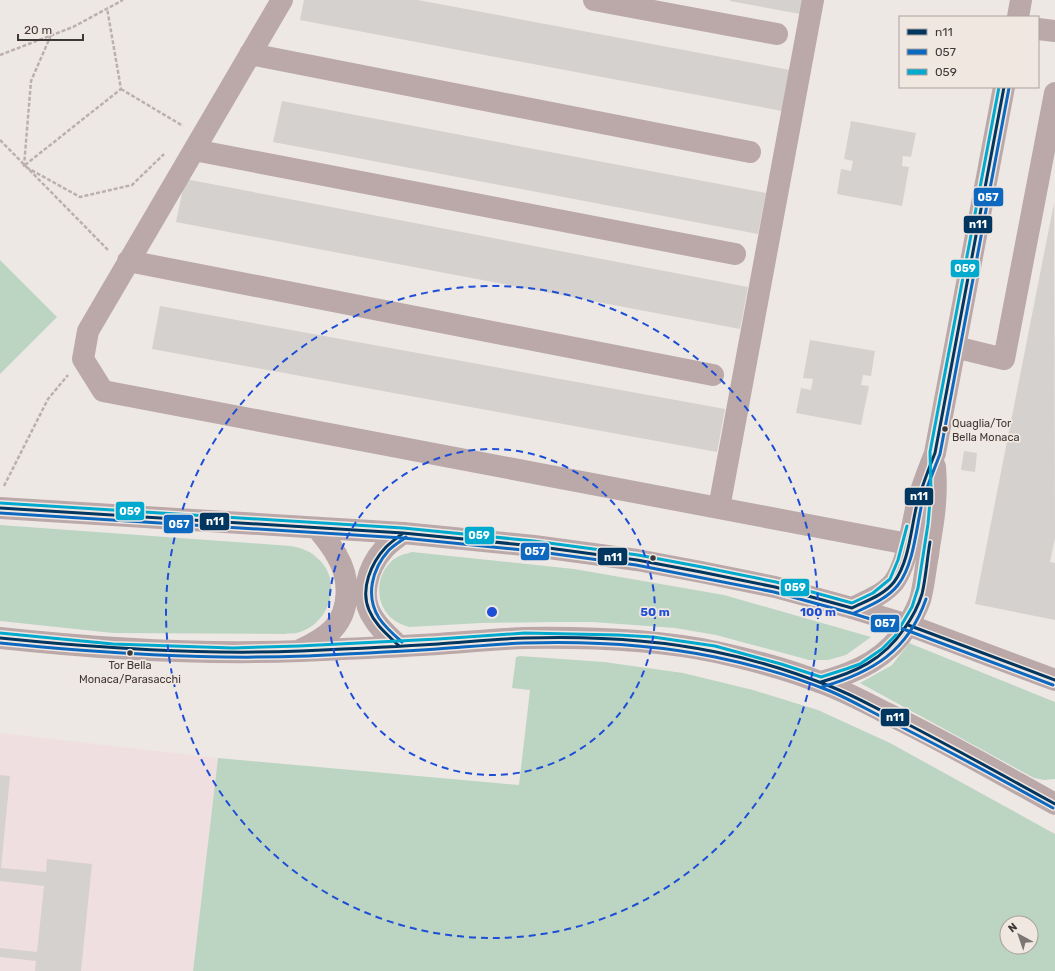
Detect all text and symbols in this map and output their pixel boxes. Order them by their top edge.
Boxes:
scale bar [18,16,83,42]
legend [899,16,1039,88]
text: 20 m [24,23,52,37]
text: n11 [935,25,953,39]
text: 057 [935,45,956,59]
text: 059 [935,65,957,79]
line badge: 057 [973,187,1004,207]
text: 057 [978,191,999,204]
line badge: n11 [963,215,993,234]
text: n11 [969,218,987,231]
line badge: 059 [950,259,980,278]
text: 059 [954,262,976,275]
place label: Quaglia/Tor Bella Monaca [952,417,1020,444]
marker: Quaglia/Tor Bella Monaca [940,424,950,434]
line badge: n11 [904,487,934,506]
text: n11 [910,490,928,503]
line badge: 059 [115,501,145,521]
text: 059 [119,505,141,518]
line badge: n11 [199,512,230,531]
line badge: 057 [163,514,194,534]
text: n11 [206,515,224,528]
text: 057 [169,518,190,531]
line badge: 059 [464,526,495,545]
text: 059 [468,529,490,542]
line badge: 057 [520,542,550,561]
text: 057 [525,545,546,558]
line badge: n11 [597,547,628,566]
text: n11 [604,551,622,564]
unlabelled marker [648,553,658,563]
line badge: 059 [780,578,810,597]
text: 059 [784,581,806,594]
centre of rings [485,605,499,619]
text: 50 m [640,605,670,619]
text: 100 m [800,605,836,619]
line badge: 057 [870,614,900,633]
text: 057 [875,617,896,630]
marker: Tor Bella Monaca/Parasacchi [125,648,135,658]
place label: Tor Bella Monaca/Parasacchi [79,659,181,686]
line badge: n11 [880,708,910,727]
text: n11 [886,711,904,724]
north arrow [999,915,1039,955]
text: N [1006,920,1020,935]

